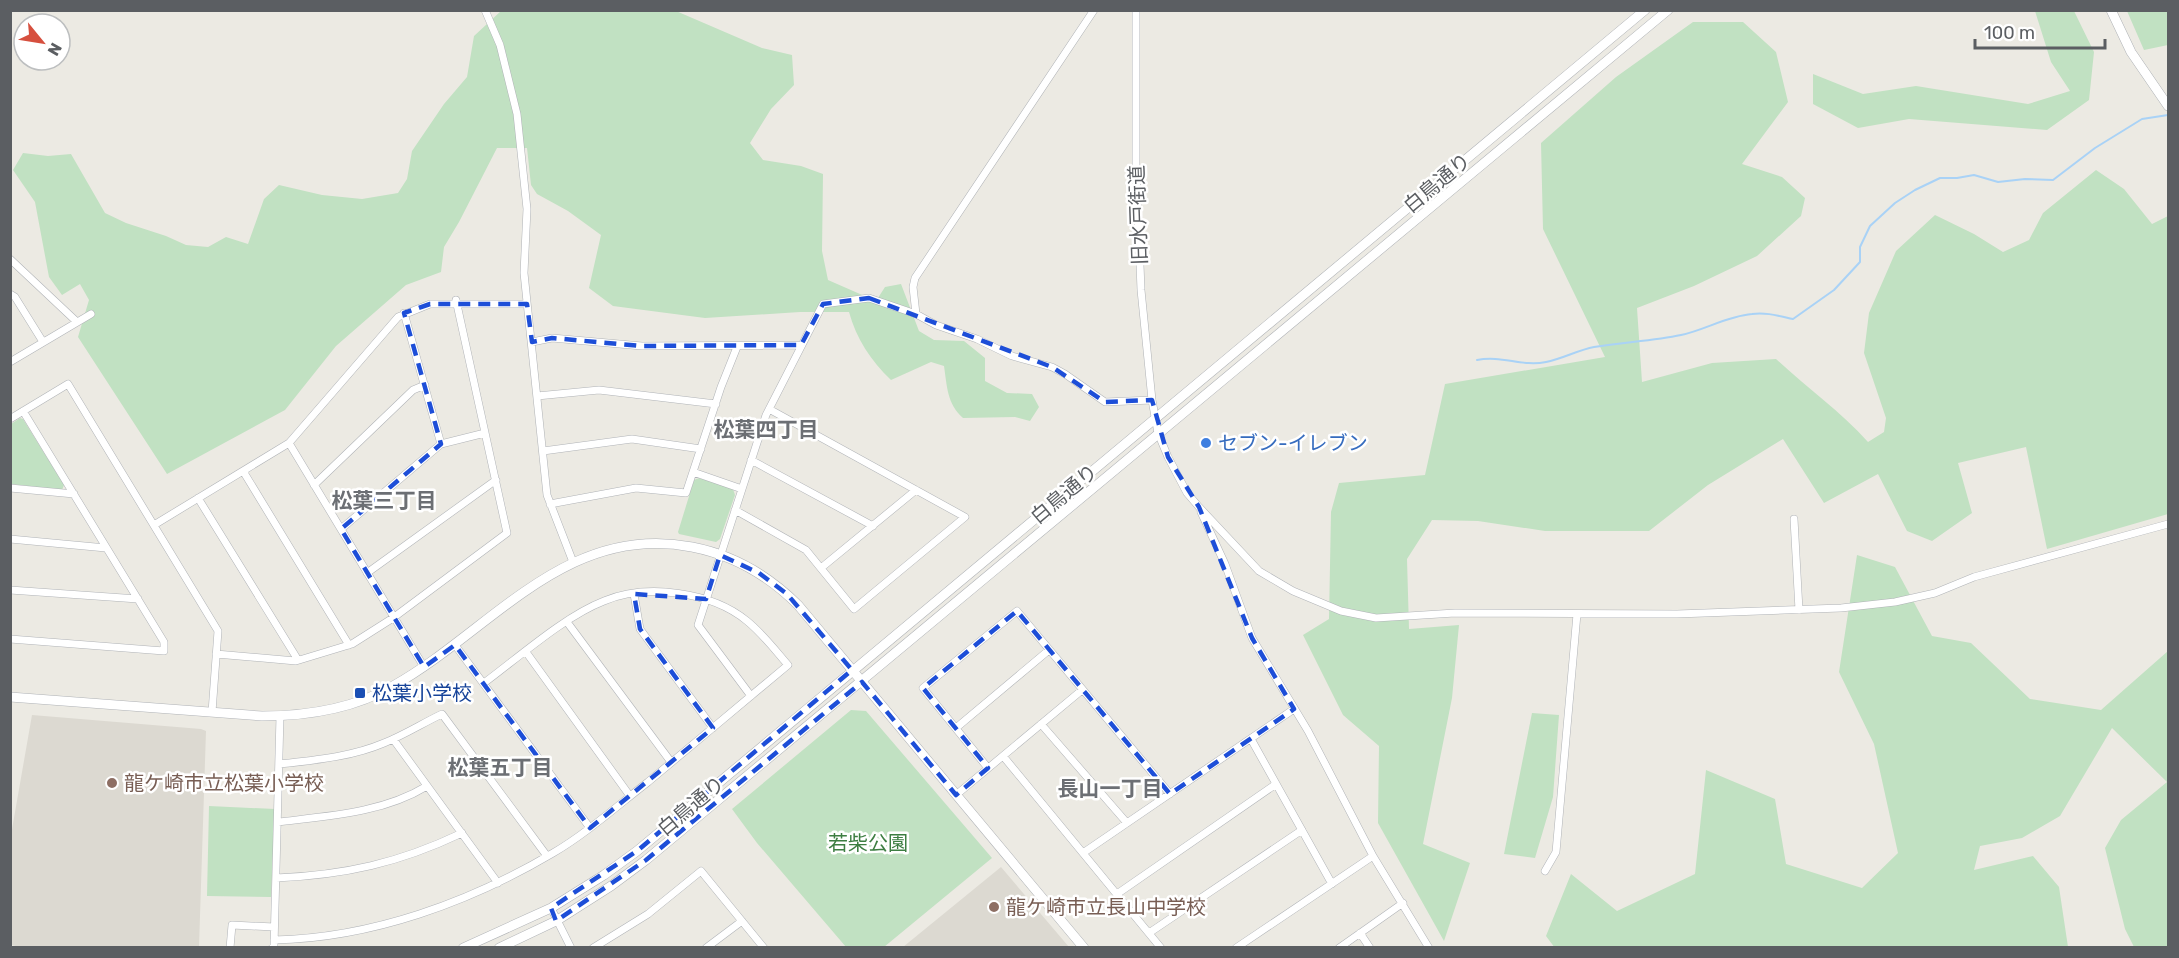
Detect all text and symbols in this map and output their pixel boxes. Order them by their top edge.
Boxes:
north arrow [12,12,72,72]
scale bar [1975,12,2106,50]
text: 100 m [1984,22,2035,44]
text: N [43,40,66,59]
street label: 白鳥通り [1399,148,1475,218]
street label: 旧水戸街道 [1124,165,1152,265]
district label: 松葉四丁目 [714,417,819,442]
place label: セブン-イレブン [1218,431,1368,455]
marker: セブン-イレブン [1199,436,1213,450]
street label: 白鳥通り [1026,459,1102,529]
district label: 松葉三丁目 [332,488,437,513]
place label: 松葉小学校 [372,681,472,705]
marker: 松葉小学校 [353,686,367,700]
district label: 松葉五丁目 [448,755,553,780]
place label: 龍ケ崎市立松葉小学校 [124,771,324,795]
street label: 白鳥通り [653,771,729,841]
marker: 龍ケ崎市立松葉小学校 [105,776,119,790]
district label: 長山一丁目 [1058,776,1163,801]
park label: 若柴公園 [828,831,908,855]
place label: 龍ケ崎市立長山中学校 [1006,895,1206,919]
marker: 龍ケ崎市立長山中学校 [987,900,1001,914]

